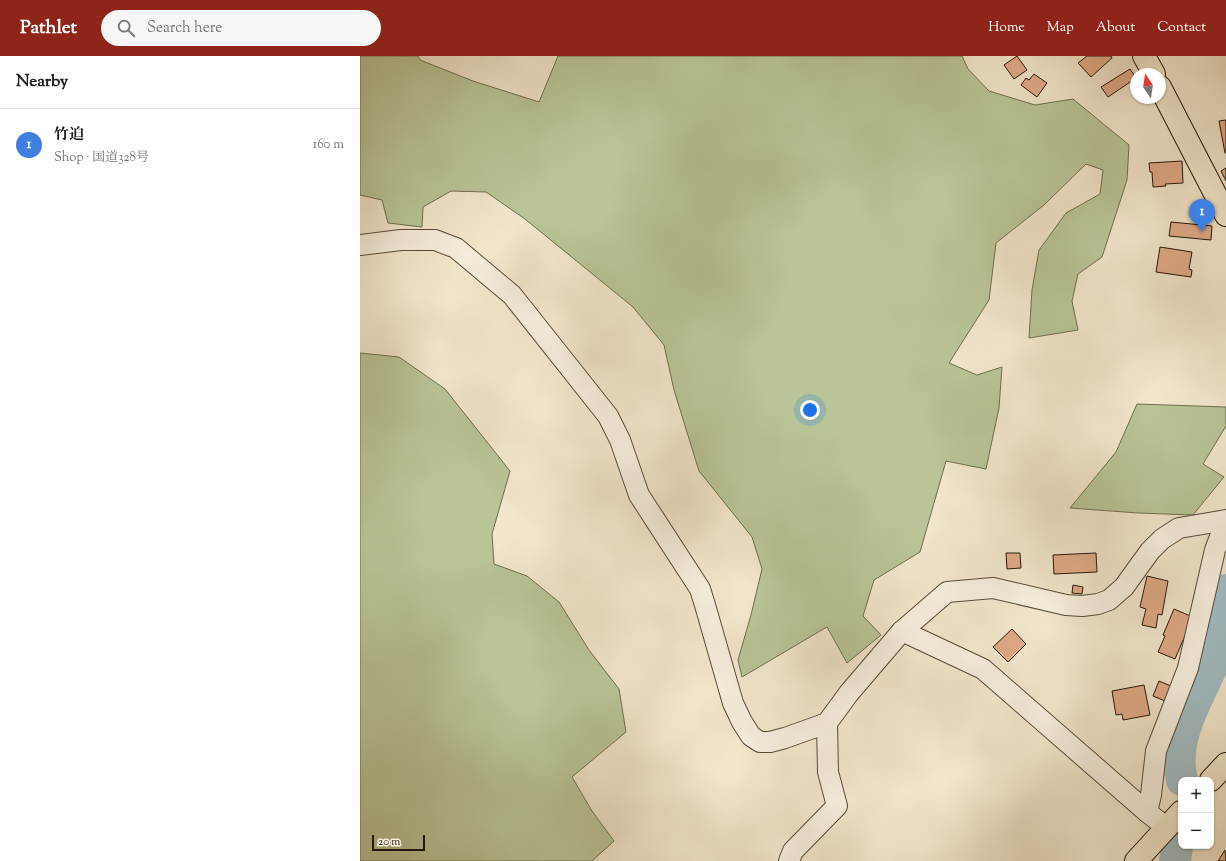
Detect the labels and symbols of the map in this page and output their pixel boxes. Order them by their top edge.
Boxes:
north arrow [1130,68,1166,104]
pin: 1 [1189,199,1215,232]
your location [800,400,820,420]
scale bar [372,833,425,852]

